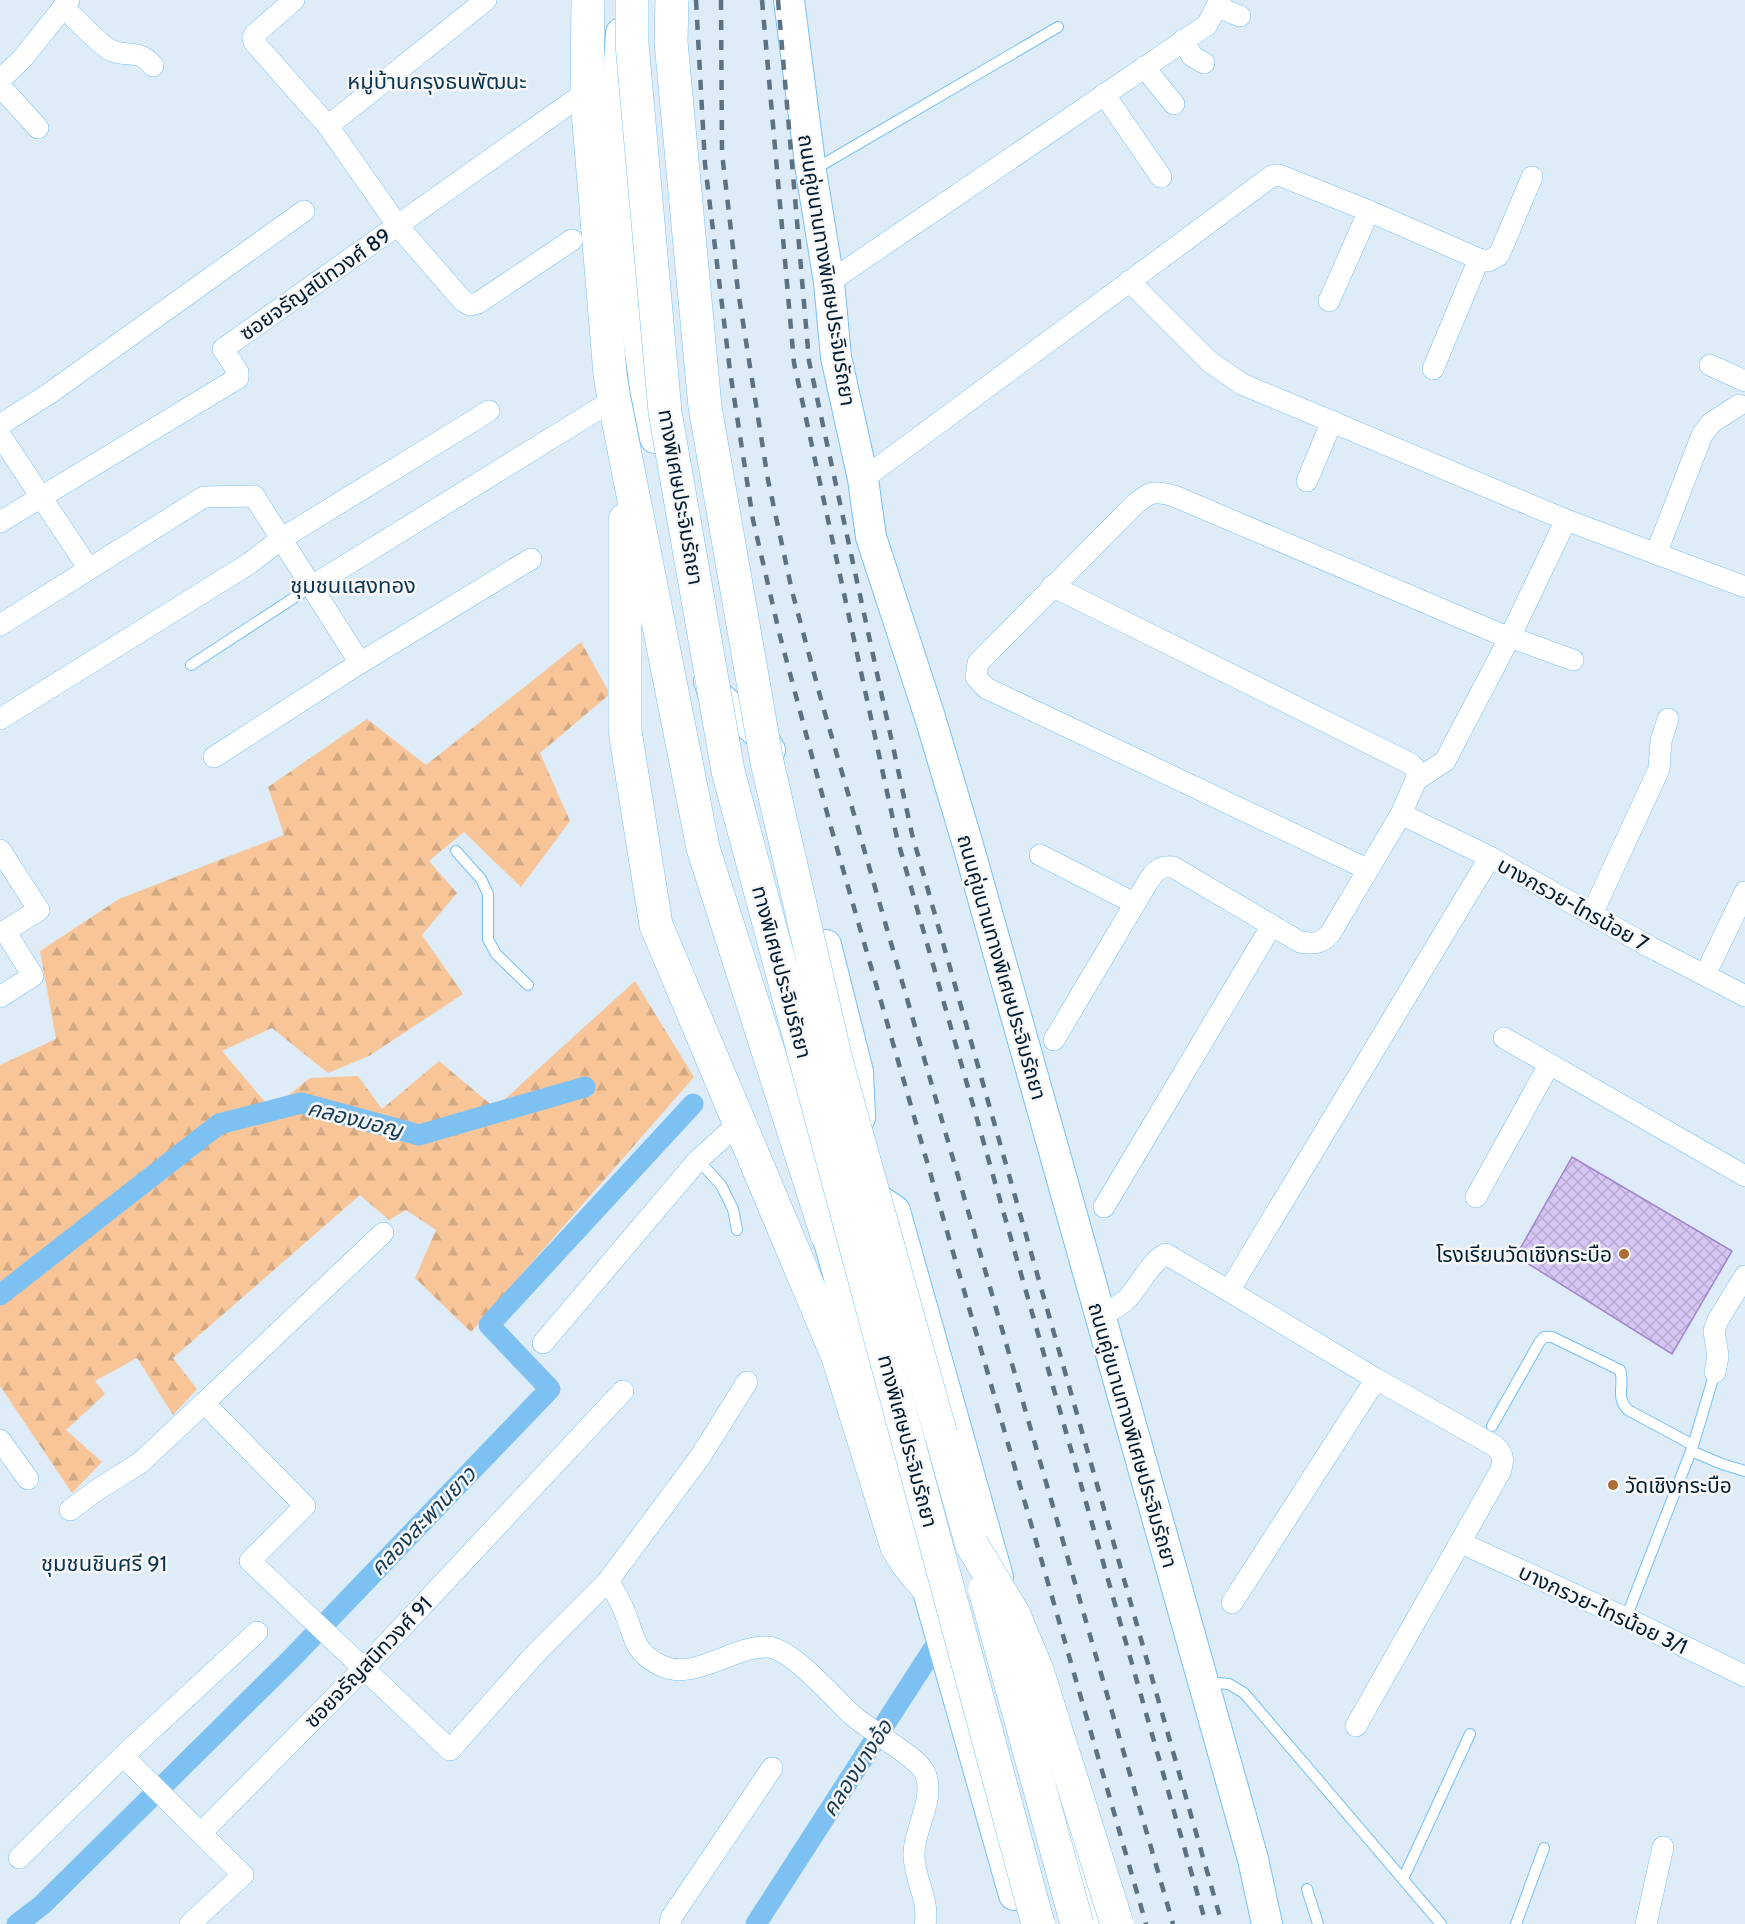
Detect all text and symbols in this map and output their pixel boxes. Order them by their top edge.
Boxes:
district label: หมู่บ้านกรุงธนพัฒนะ [347,68,527,95]
street label: ถนนคู่ขนานทางพิเศษประจิมรัถยา [792,132,861,408]
street label: ซอยจรัญสนิทวงศ์ 89 [235,223,395,345]
street label: ทางพิเศษประจิมรัถยา [653,407,709,587]
district label: ชุมชนแสงทอง [290,572,416,599]
street label: ถนนคู่ขนานทางพิเศษประจิมรัถยา [951,831,1052,1103]
street label: บางกรวย-ไทรน้อย 7 [1493,852,1653,956]
street label: ทางพิเศษประจิมรัถยา [747,883,817,1061]
water label: คลองมอญ [305,1094,407,1144]
place label: โรงเรียนวัดเชิงกระบือ [1436,1242,1612,1267]
marker: โรงเรียนวัดเชิงกระบือ [1617,1247,1631,1261]
street label: ถนนคู่ขนานทางพิเศษประจิมรัถยา [1082,1299,1183,1571]
street label: ทางพิเศษประจิมรัถยา [873,1352,943,1530]
water label: คลองสะพานยาว [364,1460,483,1581]
place label: วัดเชิงกระบือ [1625,1473,1732,1498]
marker: วัดเชิงกระบือ [1606,1478,1620,1492]
district label: ชุมชนชินศรี 91 [41,1550,167,1577]
street label: บางกรวย-ไทรน้อย 3/1 [1515,1559,1691,1659]
street label: ซอยจรัญสนิทวงศ์ 91 [299,1591,437,1733]
water label: คลองบางอ้อ [816,1713,899,1821]

